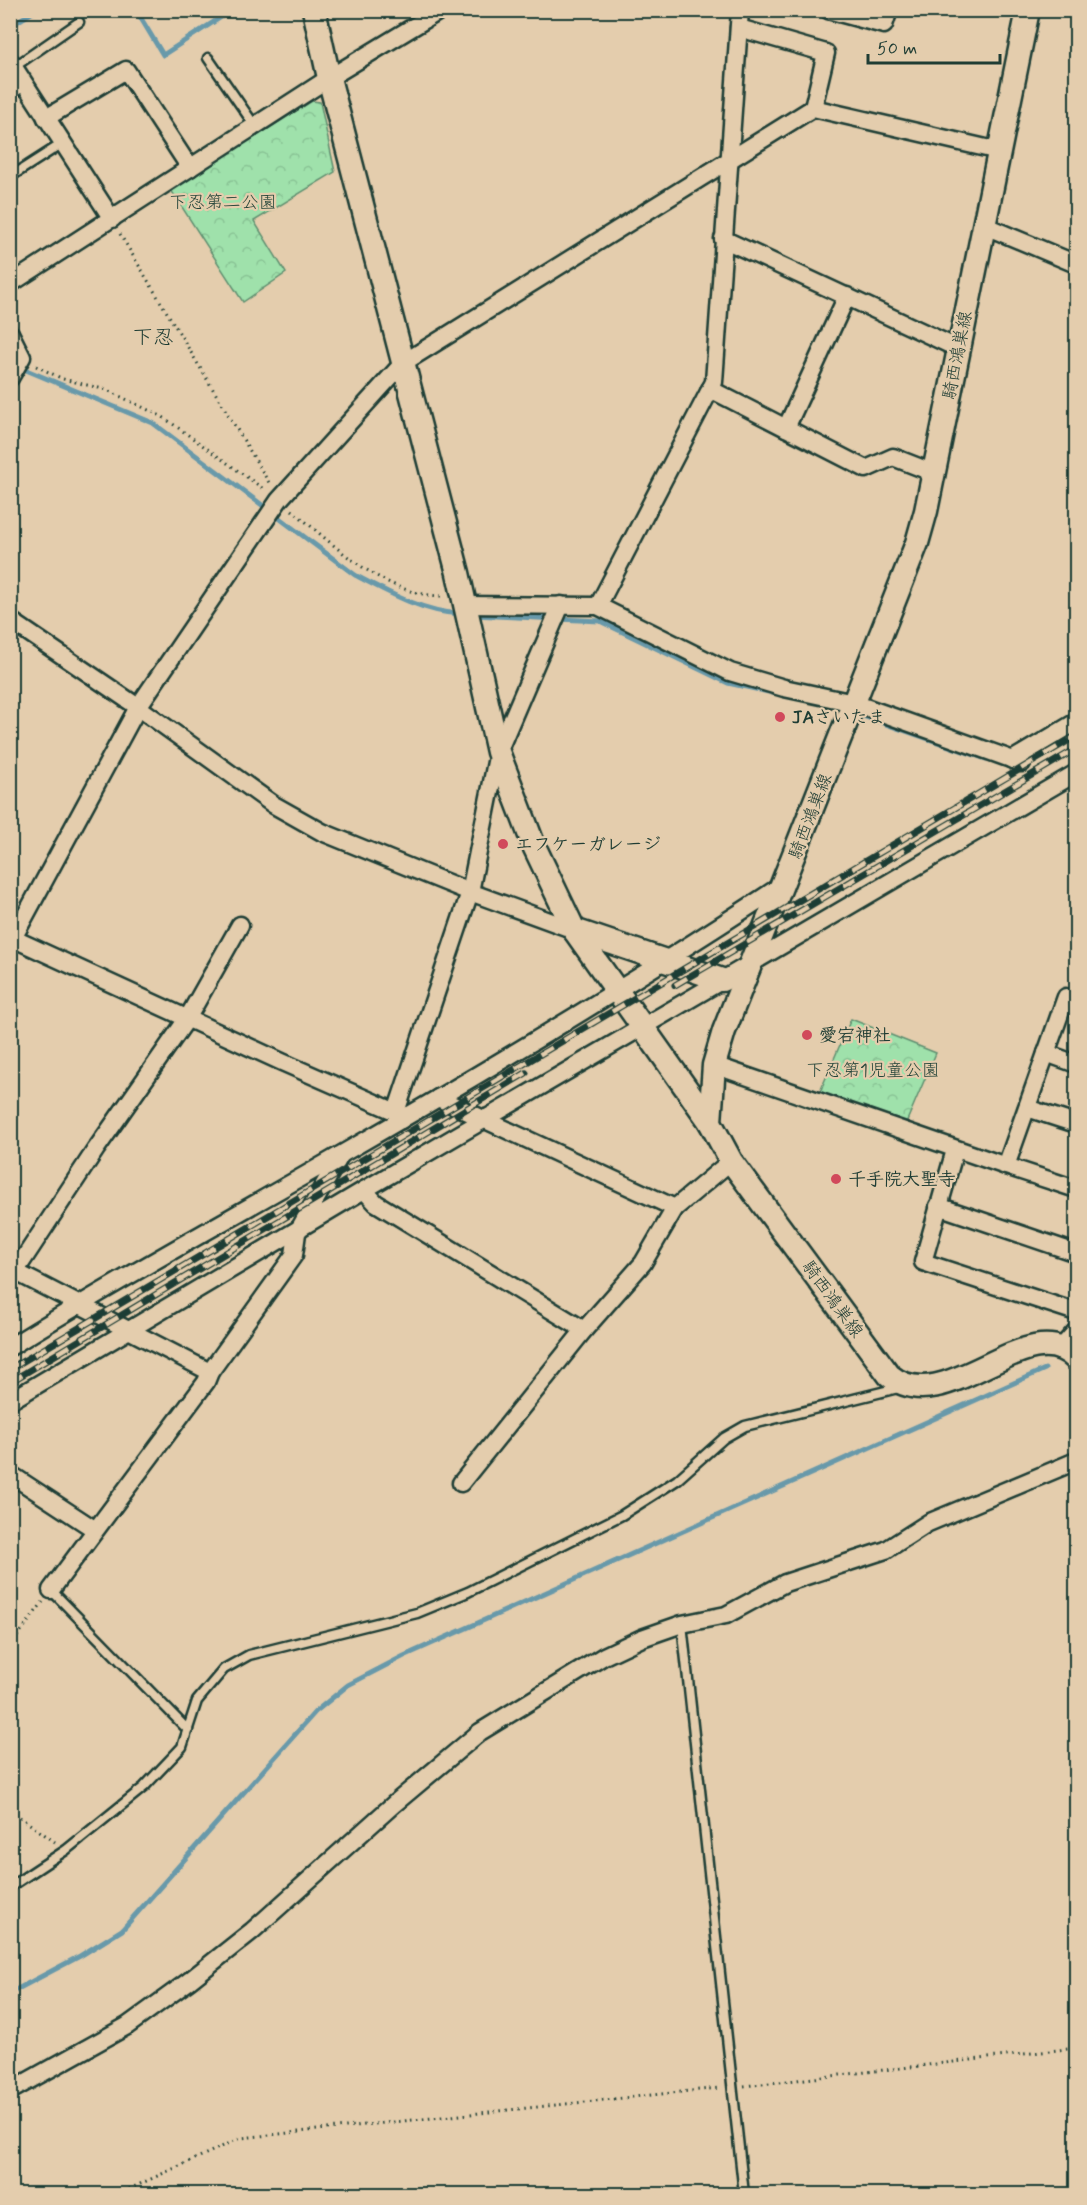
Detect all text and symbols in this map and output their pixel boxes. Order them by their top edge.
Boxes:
scale bar [868,27,1000,65]
text: 50 m [877,37,917,61]
park label: 下忍第二公園 [169,191,277,215]
street label: 騎西鴻巣線 [938,309,978,402]
district label: 下忍 [132,324,174,352]
place label: JAさいたま [792,706,886,730]
marker: JAさいたま [773,710,787,724]
street label: 騎西鴻巣線 [784,770,838,863]
place label: エフケーガレージ [515,833,661,857]
marker: エフケーガレージ [496,837,510,851]
place label: 愛宕神社 [819,1024,891,1048]
marker: 愛宕神社 [800,1028,814,1042]
park label: 下忍第1児童公園 [806,1059,940,1083]
place label: 千手院大聖寺 [848,1168,956,1192]
marker: 千手院大聖寺 [829,1172,843,1186]
street label: 騎西鴻巣線 [796,1256,868,1343]

